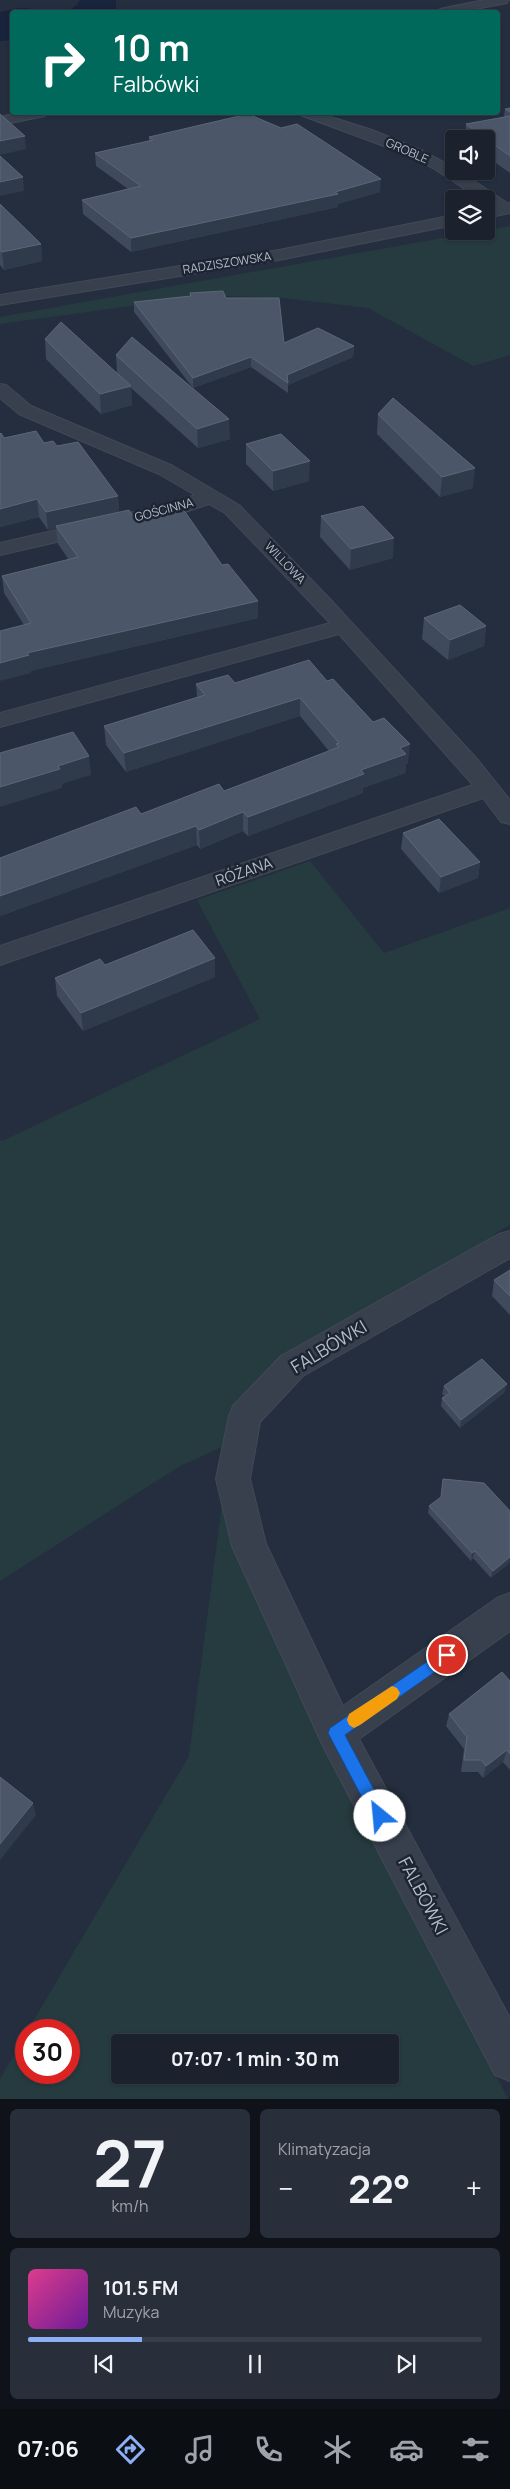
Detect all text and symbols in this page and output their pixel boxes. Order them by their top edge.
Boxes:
text: 10 m [113,24,190,72]
icon: right [30,30,95,95]
text: Falbówki [113,69,200,99]
map controls [445,130,495,240]
button: sound [445,130,495,180]
street label: GROBLE [383,134,431,168]
button: layers [445,190,495,240]
street label: RADZISZOWSKA [181,247,273,278]
street label: GOŚCINNA [133,493,195,525]
street label: WILLOWA [261,538,310,588]
street label: RÓŻANA [213,852,276,891]
street label: FALBÓWKI [286,1314,371,1378]
pin [426,1634,468,1676]
icon: arrive [433,1641,461,1669]
position arrow [353,1789,405,1841]
street label: FALBÓWKI [393,1852,454,1939]
speed limit sign: 30 [15,2019,80,2084]
text: 07:07 · 1 min · 30 m [171,2046,339,2072]
text: 27 [93,2118,167,2207]
text: Klimatyzacja [278,2138,371,2160]
text: 22° [348,2162,411,2214]
text: − [278,2169,293,2207]
text: + [466,2169,482,2207]
text: km/h [111,2195,149,2217]
text: 101.5 FM [103,2275,178,2301]
text: Muzyka [103,2301,159,2323]
icon: previous [90,2350,118,2378]
icon: pause [241,2350,269,2378]
icon: next [392,2350,420,2378]
icon: directions [113,2432,148,2467]
icon: music [182,2432,217,2467]
icon: phone [251,2432,286,2467]
icon: climate [320,2432,355,2467]
icon: car [389,2432,424,2467]
icon: filters [458,2432,493,2467]
text: 07:06 [17,2434,79,2464]

